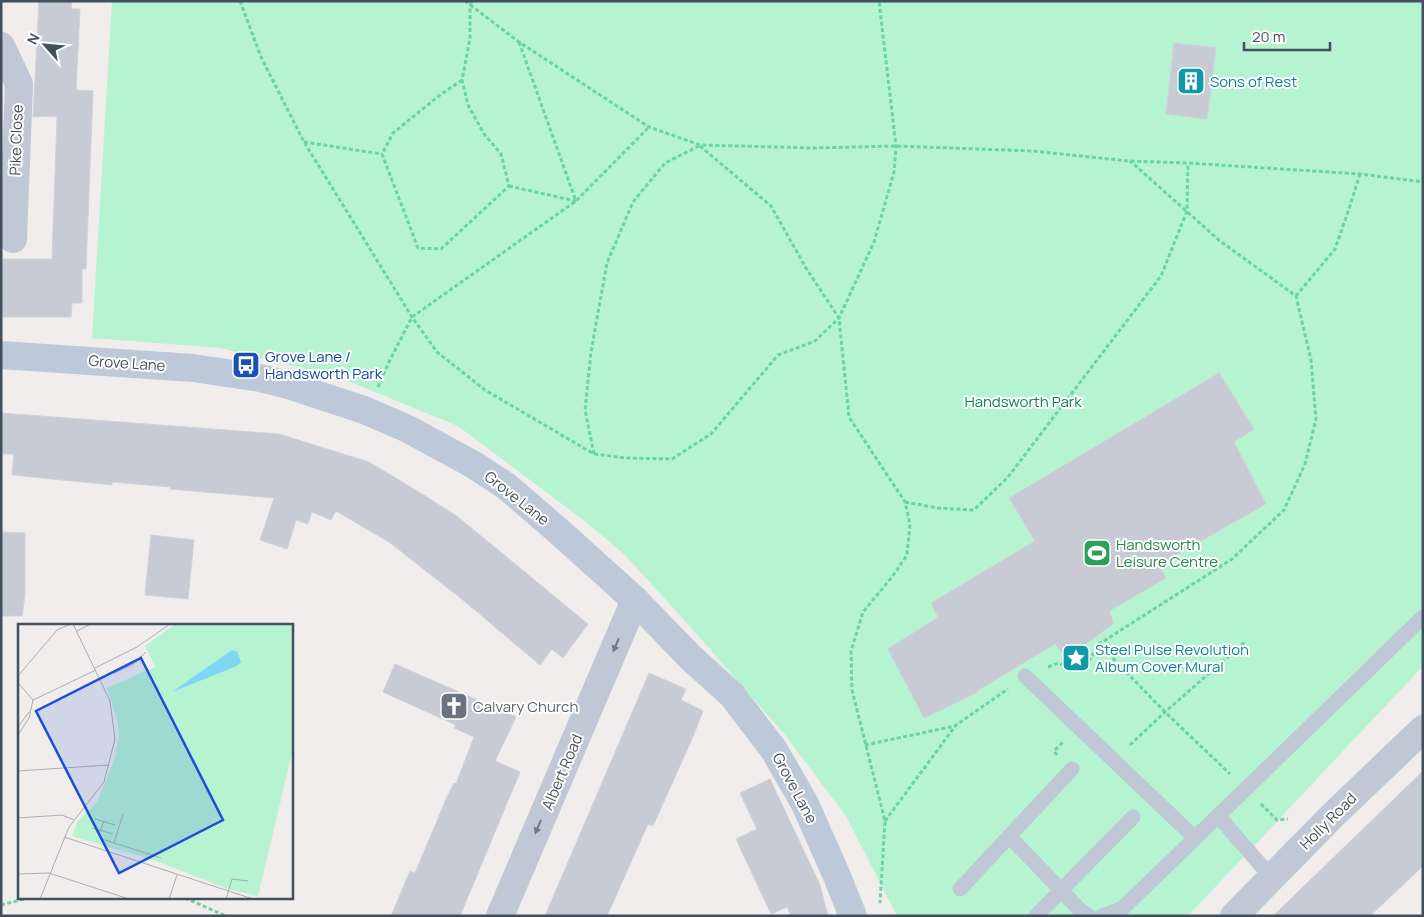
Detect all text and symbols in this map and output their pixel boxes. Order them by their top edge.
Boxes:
north arrow [20,20,70,70]
scale bar [1244,20,1330,52]
text: 20 m [1252,26,1285,47]
text: N [22,30,44,48]
building icon: Sons of Rest [1176,66,1206,96]
place label: Sons of Rest [1210,71,1297,92]
street label: Pike Close [4,104,28,176]
place label: Grove Lane / Handsworth Park [265,346,383,384]
street label: Grove Lane [88,350,166,376]
bus stop icon: Grove Lane / Handsworth Park [231,350,261,380]
park label: Handsworth Park [964,391,1082,412]
street label: Grove Lane [480,466,554,530]
place label: Handsworth Leisure Centre [1116,534,1218,572]
sports icon: Handsworth Leisure Centre [1082,538,1112,568]
inset map [18,624,292,900]
one-way arrow [611,638,619,652]
place label: Steel Pulse Revolution Album Cover Mural [1095,639,1249,677]
place icon: Steel Pulse Revolution Album Cover Mural [1061,643,1091,673]
church icon: Calvary Church [439,691,469,721]
place label: Calvary Church [473,696,578,717]
street label: Albert Road [537,731,587,813]
street label: Grove Lane [768,749,822,827]
street label: Holly Road [1295,788,1361,854]
one-way arrow [534,820,542,834]

